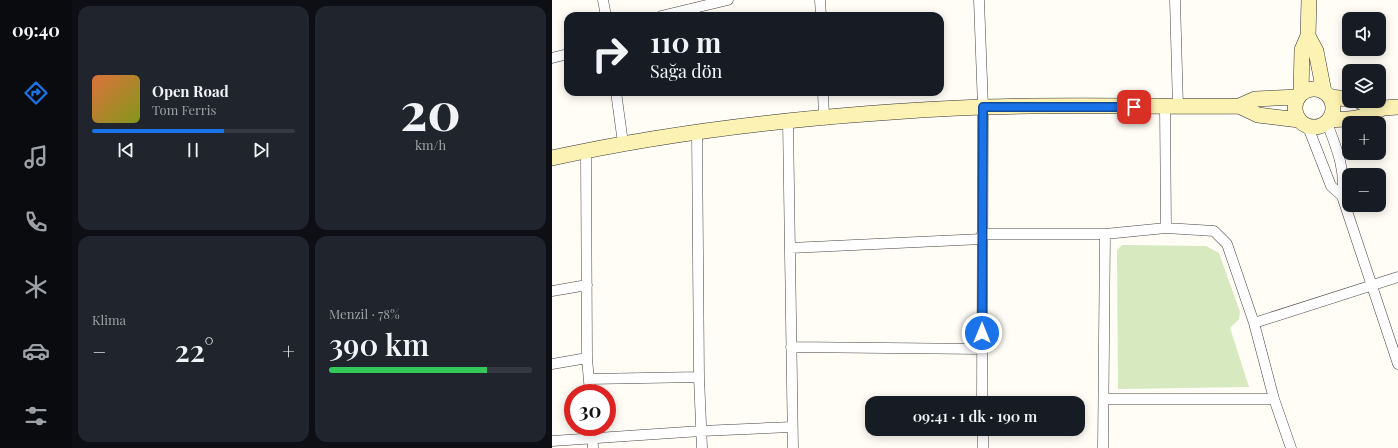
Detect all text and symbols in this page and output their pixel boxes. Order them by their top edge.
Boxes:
map controls [1342,12,1386,212]
button: sound [1342,12,1386,56]
text: 09:40 [12,18,60,42]
text: 110 m [650,23,721,60]
icon: right [584,28,636,80]
text: Sağa dön [650,59,722,83]
button: layers [1342,64,1386,108]
text: 20 [400,75,461,144]
icon: directions [22,79,50,107]
text: Open Road [152,81,229,101]
pin [1117,90,1151,124]
icon: arrive [1123,96,1145,118]
text: Tom Ferris [152,101,216,118]
button: + [1342,116,1386,160]
text: km/h [415,136,446,153]
icon: previous [115,139,137,161]
icon: pause [182,139,204,161]
icon: next [250,139,272,161]
icon: music [22,143,50,171]
button: − [1342,168,1386,212]
icon: phone [22,208,50,236]
icon: climate [22,273,50,301]
text: Menzil · 78% [329,305,400,322]
text: Klima [92,311,126,328]
position arrow [961,312,1003,354]
text: 390 km [329,324,429,364]
text: 22° [174,330,214,370]
text: − [92,336,106,366]
text: + [282,336,295,366]
icon: car [22,337,50,365]
speed limit sign: 30 [564,384,616,436]
icon: filters [22,402,50,430]
text: 09:41 · 1 dk · 190 m [913,406,1037,426]

